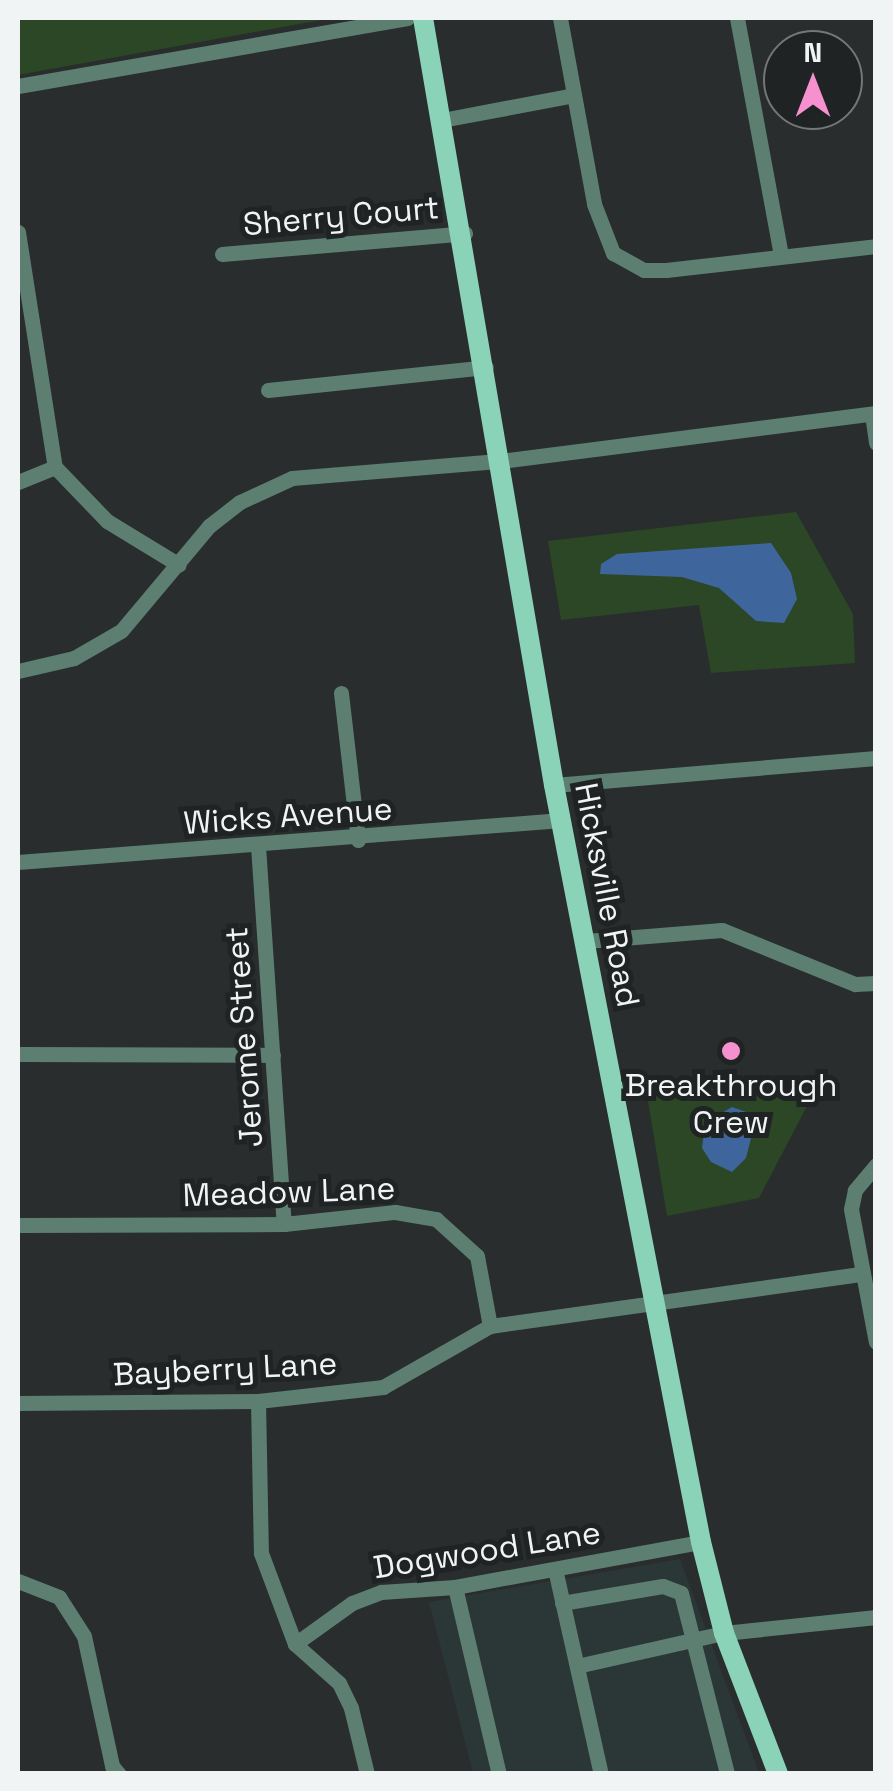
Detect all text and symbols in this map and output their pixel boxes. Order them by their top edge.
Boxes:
north arrow [763,30,863,130]
text: N [804,34,822,70]
street label: Sherry Court [241,188,441,244]
street label: Hicksville Road [566,780,648,1010]
street label: Wicks Avenue [182,790,394,842]
street label: Jerome Street [217,926,271,1148]
marker: Breakthrough Crew [720,1040,742,1062]
place label: Breakthrough Crew [625,1067,837,1142]
street label: Meadow Lane [182,1169,396,1215]
street label: Bayberry Lane [112,1344,338,1394]
street label: Dogwood Lane [371,1513,603,1587]

